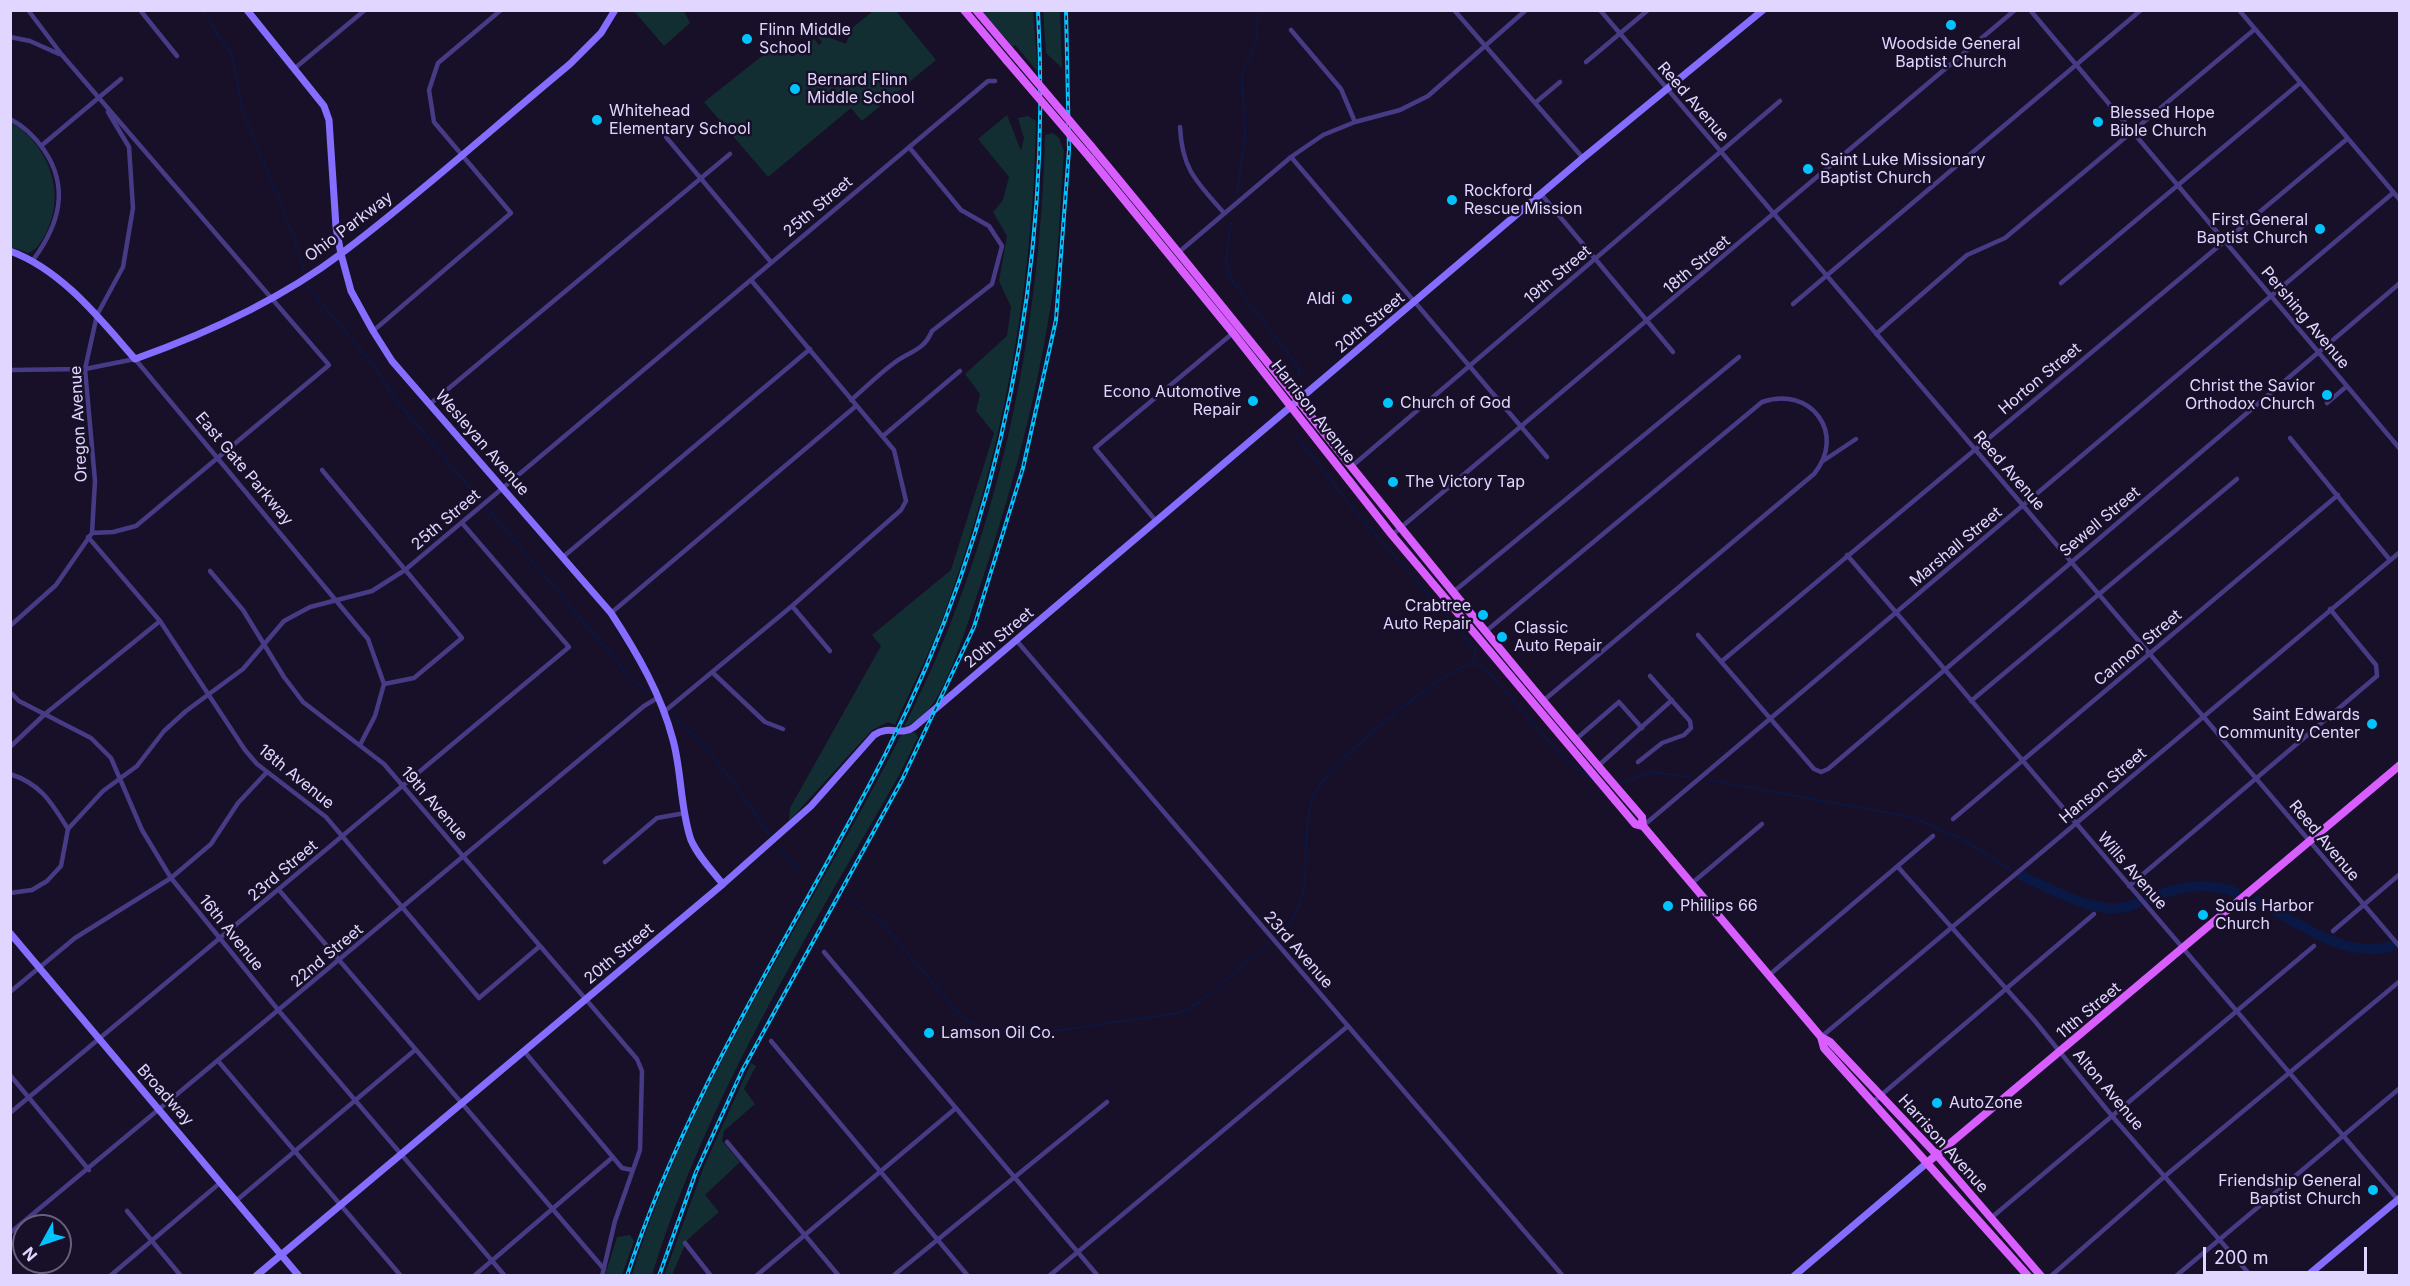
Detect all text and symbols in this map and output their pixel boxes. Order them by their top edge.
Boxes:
marker: Woodside General Baptist Church [1944,18,1958,32]
place label: Flinn Middle School [759,20,851,58]
marker: Flinn Middle School [740,32,754,46]
place label: Woodside General Baptist Church [1882,34,2020,72]
street label: Reed Avenue [1653,58,1733,146]
place label: Bernard Flinn Middle School [807,70,915,108]
marker: Bernard Flinn Middle School [788,82,802,96]
place label: Whitehead Elementary School [609,101,751,139]
place label: Blessed Hope Bible Church [2110,103,2215,141]
marker: Whitehead Elementary School [590,113,604,127]
marker: Blessed Hope Bible Church [2091,115,2105,129]
place label: Saint Luke Missionary Baptist Church [1820,150,1985,188]
marker: Saint Luke Missionary Baptist Church [1801,162,1815,176]
street label: 25th Street [780,173,856,241]
place label: Rockford Rescue Mission [1464,181,1582,219]
street label: Ohio Parkway [301,188,397,266]
marker: Rockford Rescue Mission [1445,193,1459,207]
place label: First General Baptist Church [2196,210,2308,248]
marker: First General Baptist Church [2313,222,2327,236]
street label: 18th Street [1660,232,1734,298]
street label: 19th Street [1521,242,1595,308]
street label: Pershing Avenue [2257,263,2353,373]
place label: Aldi [1306,289,1335,309]
street label: 20th Street [1331,289,1409,357]
marker: Aldi [1340,292,1354,306]
street label: Horton Street [1995,339,2085,419]
street label: Harrison Avenue [1267,357,1359,467]
street label: Oregon Avenue [66,365,92,483]
place label: Christ the Savior Orthodox Church [2185,376,2315,414]
place label: Econo Automotive Repair [1103,382,1241,420]
street label: Wesleyan Avenue [431,386,533,500]
marker: Christ the Savior Orthodox Church [2320,388,2334,402]
place label: Church of God [1400,393,1511,413]
marker: Econo Automotive Repair [1246,394,1260,408]
marker: Church of God [1381,396,1395,410]
street label: East Gate Parkway [191,409,297,529]
street label: Reed Avenue [1969,427,2049,515]
place label: The Victory Tap [1405,472,1525,492]
marker: The Victory Tap [1386,475,1400,489]
street label: Sewell Street [2056,483,2144,561]
street label: 25th Street [408,486,484,554]
street label: Marshall Street [1906,503,2006,591]
place label: Crabtree Auto Repair [1383,596,1471,634]
street label: 20th Street [960,604,1038,672]
street label: Cannon Street [2090,606,2186,690]
marker: Crabtree Auto Repair [1476,608,1490,622]
place label: Classic Auto Repair [1514,618,1602,656]
marker: Classic Auto Repair [1495,630,1509,644]
place label: Saint Edwards Community Center [2218,705,2360,743]
marker: Saint Edwards Community Center [2365,717,2379,731]
street label: 18th Avenue [254,741,338,813]
street label: Hanson Street [2056,744,2150,828]
street label: 19th Avenue [397,763,471,845]
street label: Reed Avenue [2285,797,2363,885]
street label: Wills Avenue [2093,828,2171,914]
street label: 23rd Street [244,836,322,906]
street label: 16th Avenue [195,891,267,975]
place label: Phillips 66 [1680,896,1758,916]
place label: Souls Harbor Church [2215,896,2314,934]
marker: Phillips 66 [1661,899,1675,913]
street label: 23rd Avenue [1259,908,1337,992]
marker: Souls Harbor Church [2196,908,2210,922]
street label: 22nd Street [287,920,367,992]
street label: 20th Street [580,920,658,988]
street label: 11th Street [2053,979,2125,1043]
place label: Lamson Oil Co. [941,1023,1055,1043]
marker: Lamson Oil Co. [922,1026,936,1040]
street label: Alton Avenue [2069,1046,2147,1134]
street label: Broadway [133,1060,197,1130]
street label: Harrison Avenue [1894,1091,1992,1197]
place label: AutoZone [1949,1093,2023,1113]
marker: AutoZone [1930,1096,1944,1110]
place label: Friendship General Baptist Church [2218,1171,2361,1209]
marker: Friendship General Baptist Church [2366,1183,2380,1197]
north arrow [12,1214,72,1274]
scale bar [2206,1235,2370,1273]
text: N [18,1243,41,1265]
text: 200 m [2214,1247,2269,1268]

